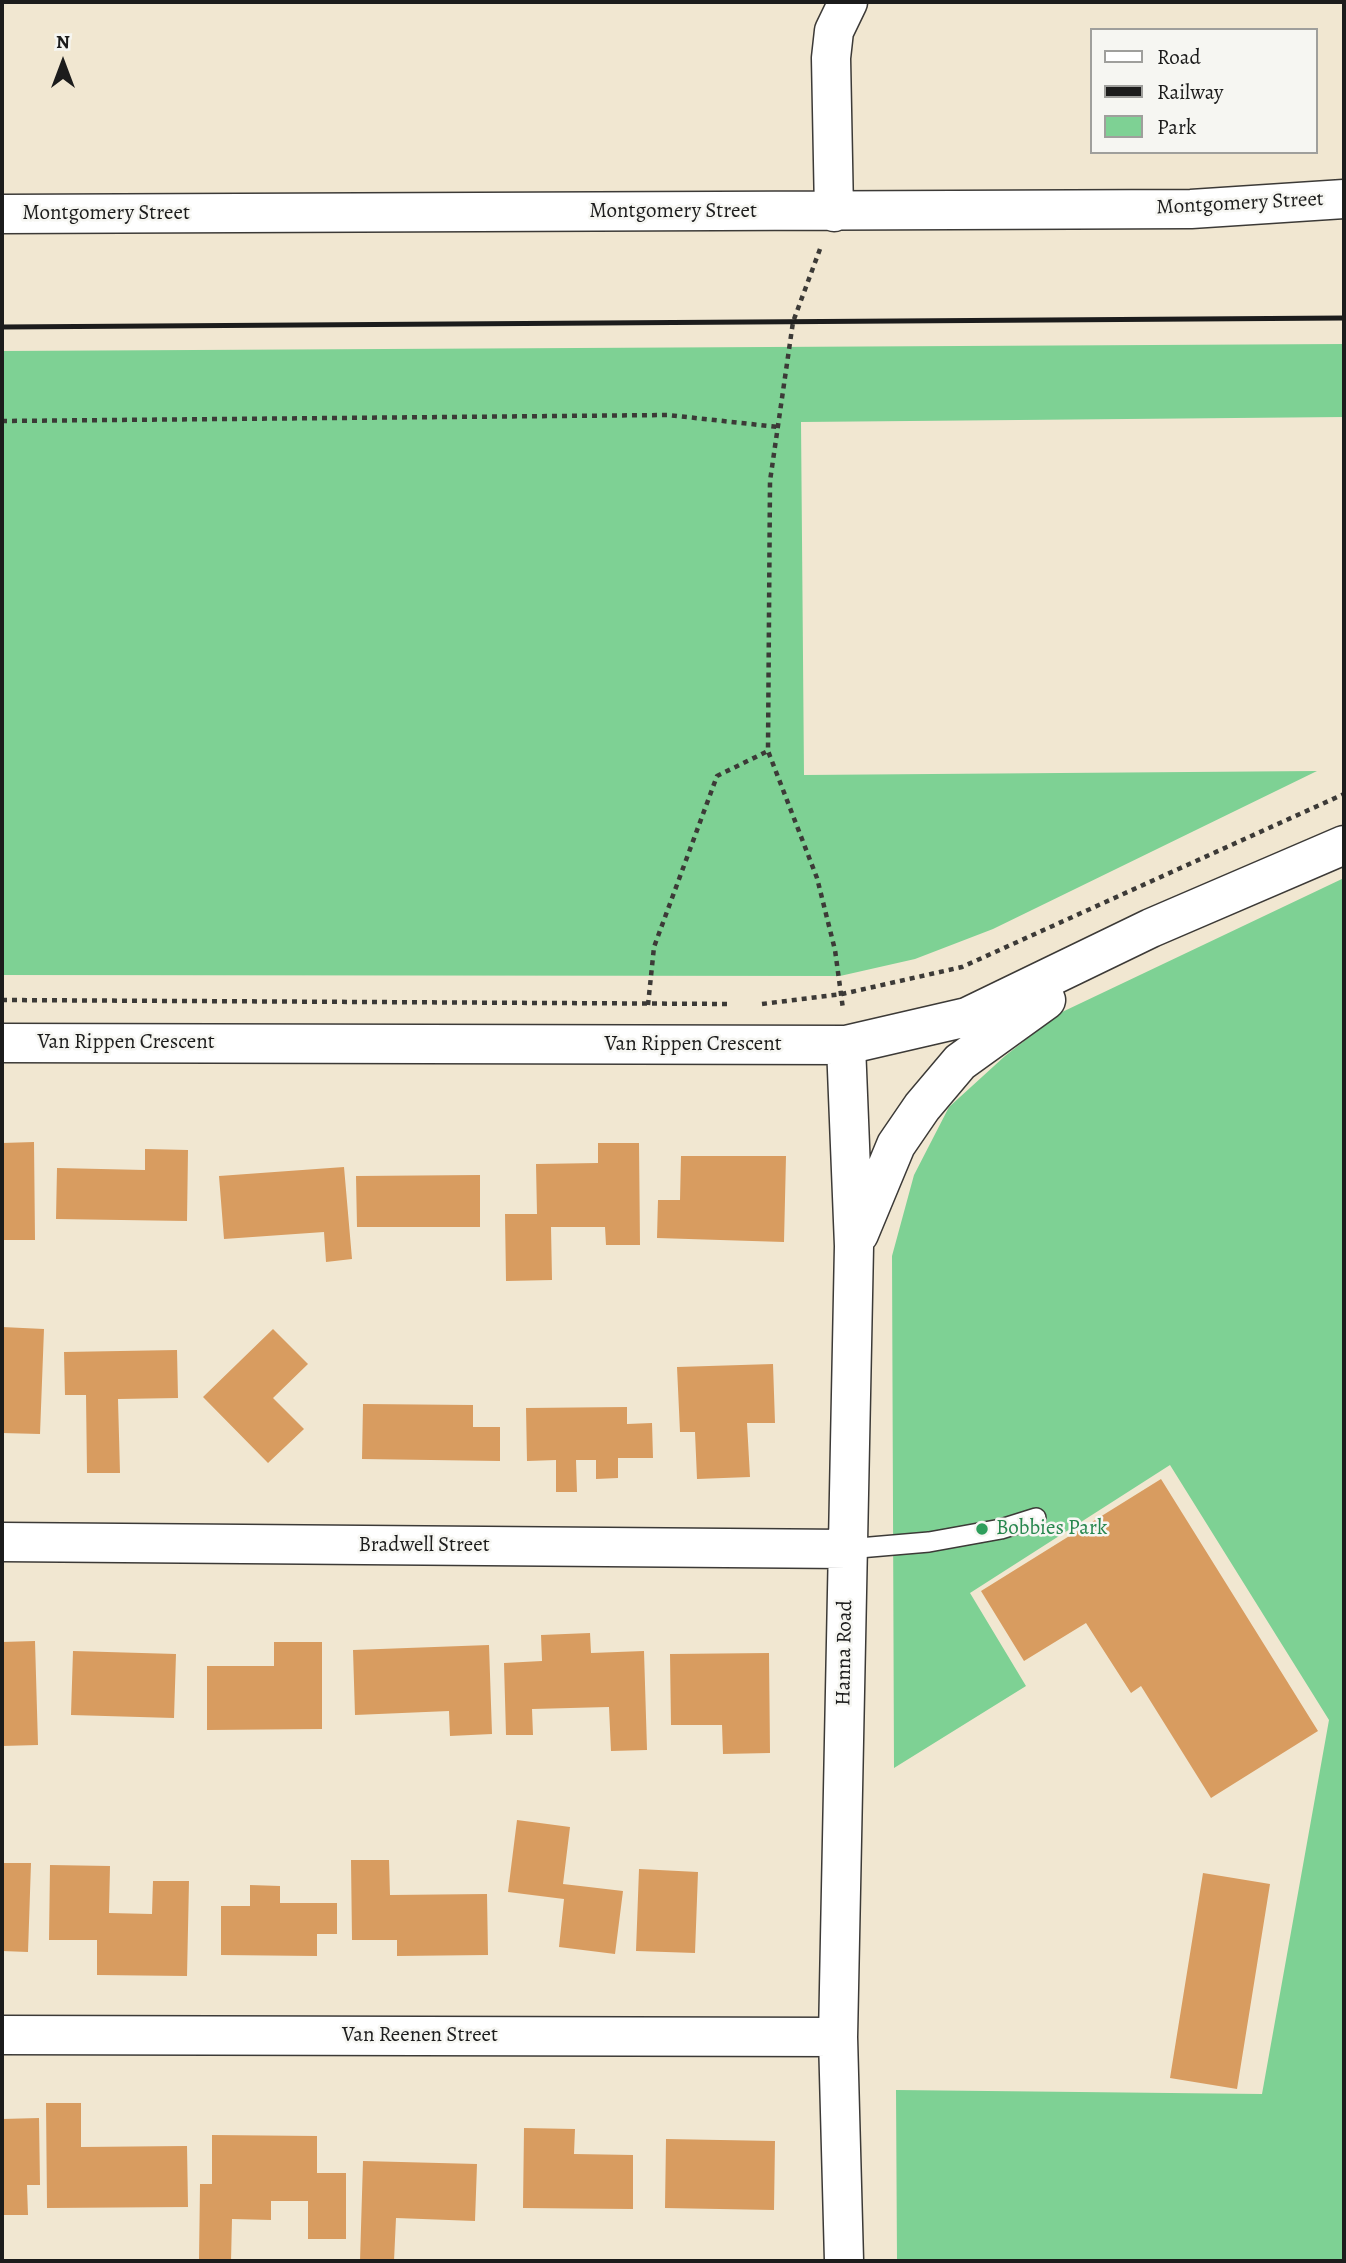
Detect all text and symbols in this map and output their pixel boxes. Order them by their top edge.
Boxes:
north arrow [28,28,98,98]
legend [1090,28,1318,154]
text: N [56,29,70,55]
text: Road [1157,43,1201,71]
text: Railway [1157,78,1223,106]
text: Park [1157,113,1196,141]
street label: Montgomery Street [1156,187,1324,221]
street label: Montgomery Street [589,199,757,225]
street label: Montgomery Street [22,201,190,227]
street label: Van Rippen Crescent [37,1030,215,1056]
street label: Van Rippen Crescent [604,1032,782,1058]
place label: Bobbies Park [996,1516,1107,1542]
marker: Bobbies Park [974,1521,990,1537]
street label: Bradwell Street [358,1533,490,1559]
street label: Hanna Road [831,1600,859,1706]
street label: Van Reenen Street [342,2023,498,2049]

